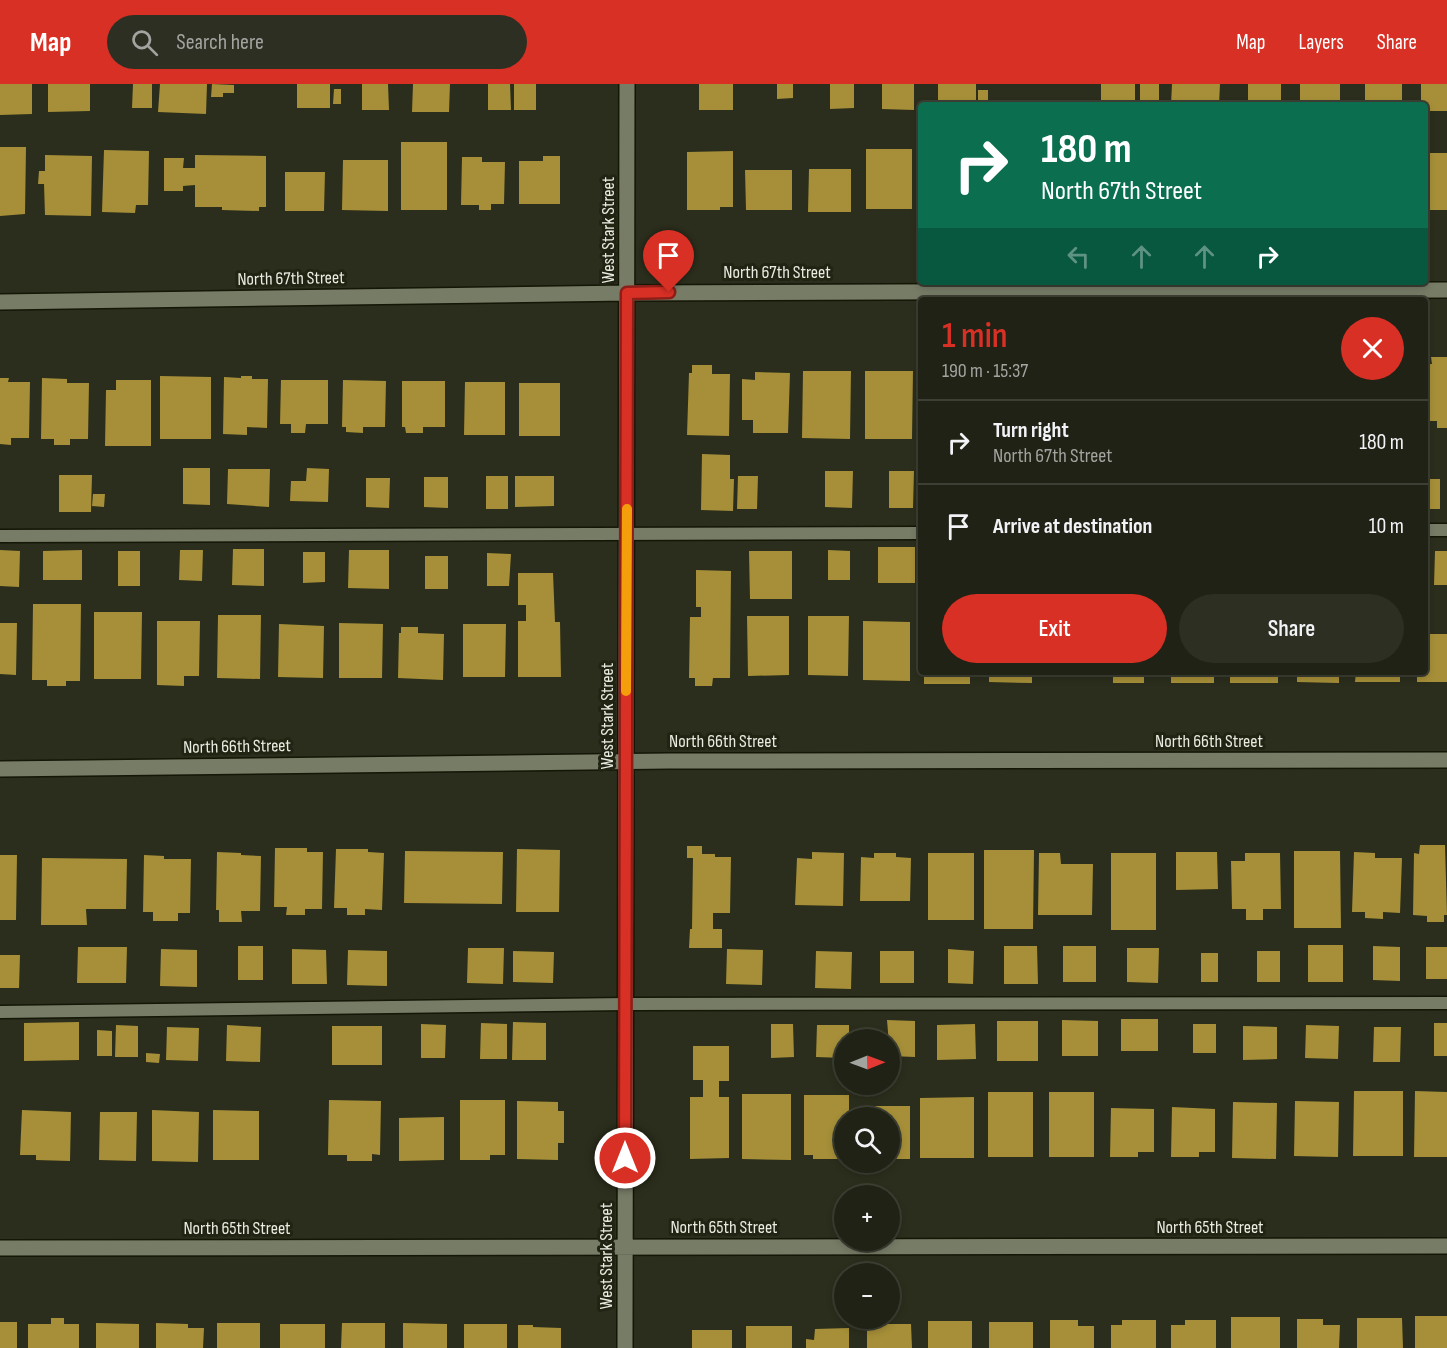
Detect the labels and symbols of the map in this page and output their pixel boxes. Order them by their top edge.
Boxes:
street label: West Stark Street [598,176,619,283]
pin [643,230,694,292]
street label: North 67th Street [723,262,831,283]
street label: North 67th Street [237,267,345,290]
street label: West Stark Street [597,662,618,769]
street label: North 66th Street [669,731,777,752]
street label: North 66th Street [1155,731,1263,752]
street label: North 66th Street [183,735,292,758]
north arrow [834,1029,900,1095]
position arrow [593,1126,657,1190]
street label: West Stark Street [596,1202,617,1309]
street label: North 65th Street [670,1217,778,1238]
street label: North 65th Street [1156,1217,1264,1238]
street label: North 65th Street [183,1218,291,1239]

